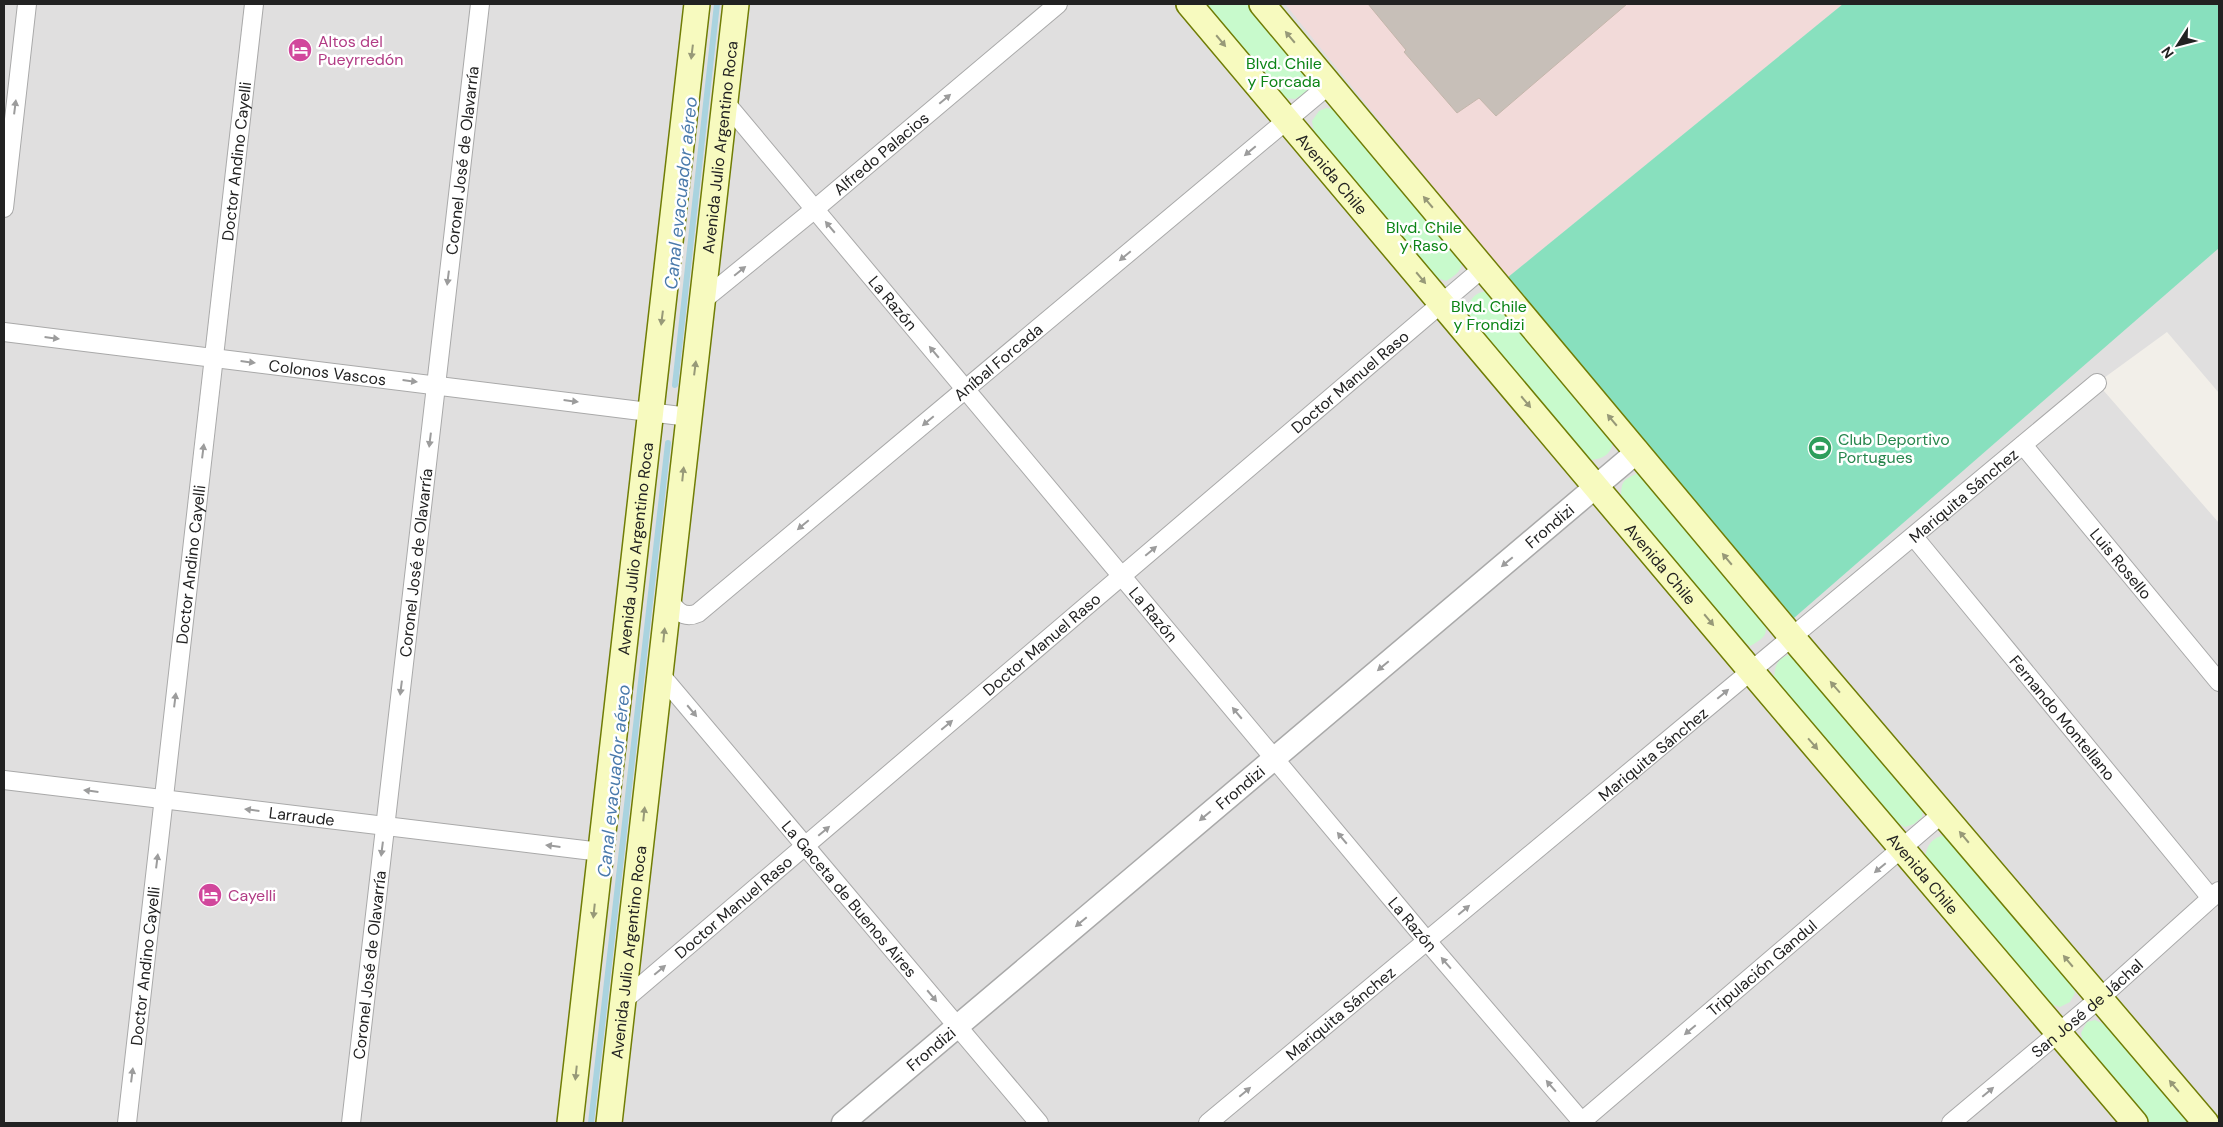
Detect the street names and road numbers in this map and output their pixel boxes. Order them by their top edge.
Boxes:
street label: Avenida Julio Argentino Roca [698,40,743,255]
street label: Coronel José de Olavarría [441,65,484,256]
street label: Doctor Andino Cayelli [217,81,256,242]
street label: Alfredo Palacios [829,107,933,200]
street label: Avenida Chile [1291,129,1372,219]
street label: La Razón [864,271,922,335]
street label: Aníbal Forcada [949,319,1047,406]
street label: Doctor Manuel Raso [1287,326,1413,438]
street label: Colonos Vascos [267,355,387,390]
street label: Avenida Julio Argentino Roca [613,441,658,656]
street label: Mariquita Sánchez [1905,444,2023,548]
street label: Coronel José de Olavarría [395,467,437,658]
street label: Doctor Andino Cayelli [171,484,210,645]
street label: Frondizi [1521,500,1579,553]
street label: Avenida Chile [1620,519,1701,609]
street label: Luis Rosello [2085,524,2156,604]
street label: La Razón [1124,583,1182,646]
street label: Doctor Manuel Raso [979,589,1105,701]
street label: Fernando Montellano [2005,651,2120,785]
street label: Mariquita Sánchez [1594,703,1712,806]
street label: Frondizi [1212,761,1269,814]
street label: Larraude [268,802,336,831]
street label: La Gaceta de Buenos Aires [777,816,921,982]
street label: Avenida Chile [1882,829,1963,919]
street label: Avenida Julio Argentino Roca [606,845,651,1060]
street label: Doctor Manuel Raso [670,851,797,963]
street label: Coronel José de Olavarría [348,870,391,1061]
street label: Doctor Andino Cayelli [126,885,165,1047]
street label: La Razón [1383,893,1442,956]
street label: Tripulación Gandul [1703,915,1821,1021]
street label: San José de Jáchal [2027,954,2148,1062]
street label: Mariquita Sánchez [1281,962,1400,1065]
street label: Frondizi [902,1022,960,1076]

